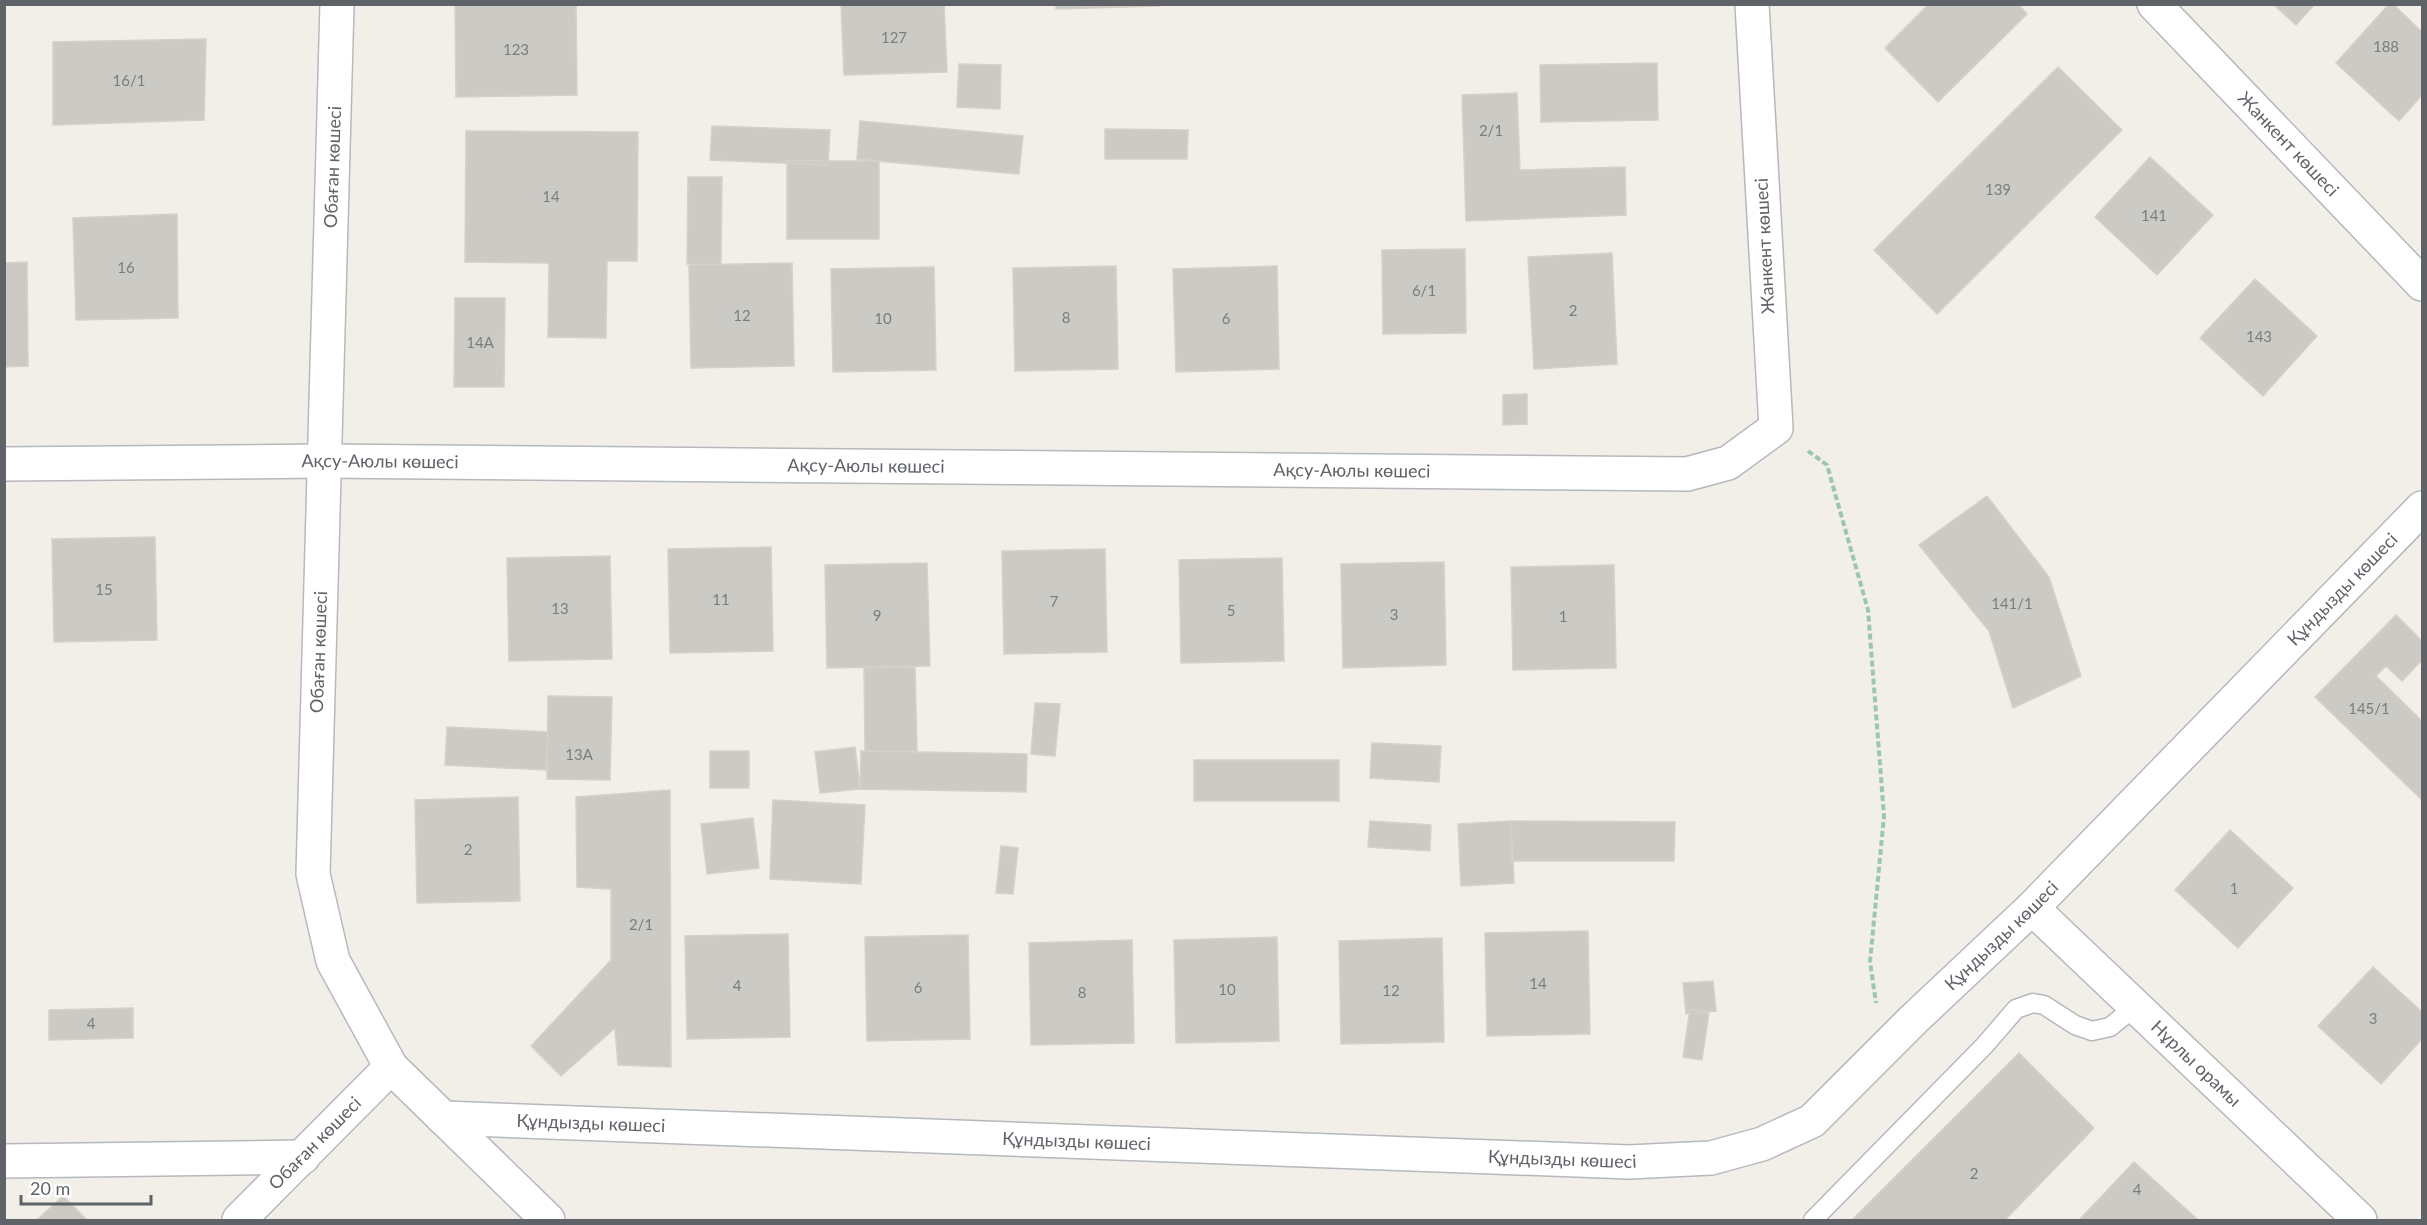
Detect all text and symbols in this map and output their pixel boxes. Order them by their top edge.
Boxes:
house number: 127 [881,28,907,46]
house number: 188 [2373,37,2399,55]
house number: 123 [503,40,529,58]
house number: 16/1 [113,71,145,89]
street label: Жанкент көшесі [2234,87,2344,200]
street label: Обаған көшесі [319,106,345,228]
house number: 2/1 [1479,121,1503,139]
street label: Жанкент көшесі [1749,177,1779,315]
house number: 139 [1985,180,2011,198]
house number: 14 [542,187,560,205]
house number: 141 [2141,206,2167,224]
house number: 16 [117,258,135,276]
house number: 6/1 [1412,281,1436,299]
house number: 2 [1569,301,1577,319]
house number: 12 [733,306,751,324]
house number: 8 [1062,308,1070,326]
house number: 10 [874,309,892,327]
house number: 6 [1222,309,1231,327]
house number: 143 [2246,327,2272,345]
house number: 14А [466,333,495,351]
street label: Ақсу-Аюлы көшесі [301,449,459,472]
street label: Ақсу-Аюлы көшесі [787,453,945,477]
street label: Ақсу-Аюлы көшесі [1273,458,1431,482]
street label: Құндызды көшесі [2282,528,2402,650]
house number: 15 [95,580,113,598]
house number: 11 [712,590,730,608]
street label: Обаған көшесі [305,591,331,713]
house number: 7 [1050,592,1059,610]
house number: 141/1 [1991,594,2033,612]
house number: 13 [551,599,569,617]
house number: 5 [1227,601,1235,619]
house number: 3 [1390,605,1398,623]
house number: 9 [873,606,881,624]
house number: 1 [1559,607,1567,625]
house number: 145/1 [2348,699,2390,717]
house number: 13А [565,745,594,763]
house number: 2 [464,840,472,858]
street label: Құндызды көшесі [1940,876,2062,994]
house number: 1 [2230,879,2238,897]
house number: 2/1 [629,915,653,933]
house number: 14 [1529,974,1547,992]
house number: 4 [733,976,742,994]
house number: 6 [914,978,923,996]
house number: 10 [1218,980,1236,998]
house number: 12 [1382,981,1400,999]
house number: 8 [1078,983,1086,1001]
house number: 3 [2369,1009,2377,1027]
house number: 4 [87,1014,96,1032]
street label: Нұрлы орамы [2147,1015,2246,1111]
street label: Обаған көшесі [264,1092,365,1194]
street label: Құндызды көшесі [516,1109,666,1136]
street label: Құндызды көшесі [1002,1127,1151,1154]
street label: Құндызды көшесі [1488,1145,1637,1172]
house number: 2 [1970,1164,1978,1182]
scale bar [21,1168,152,1206]
text: 20 m [30,1177,70,1199]
house number: 4 [2133,1180,2142,1198]

